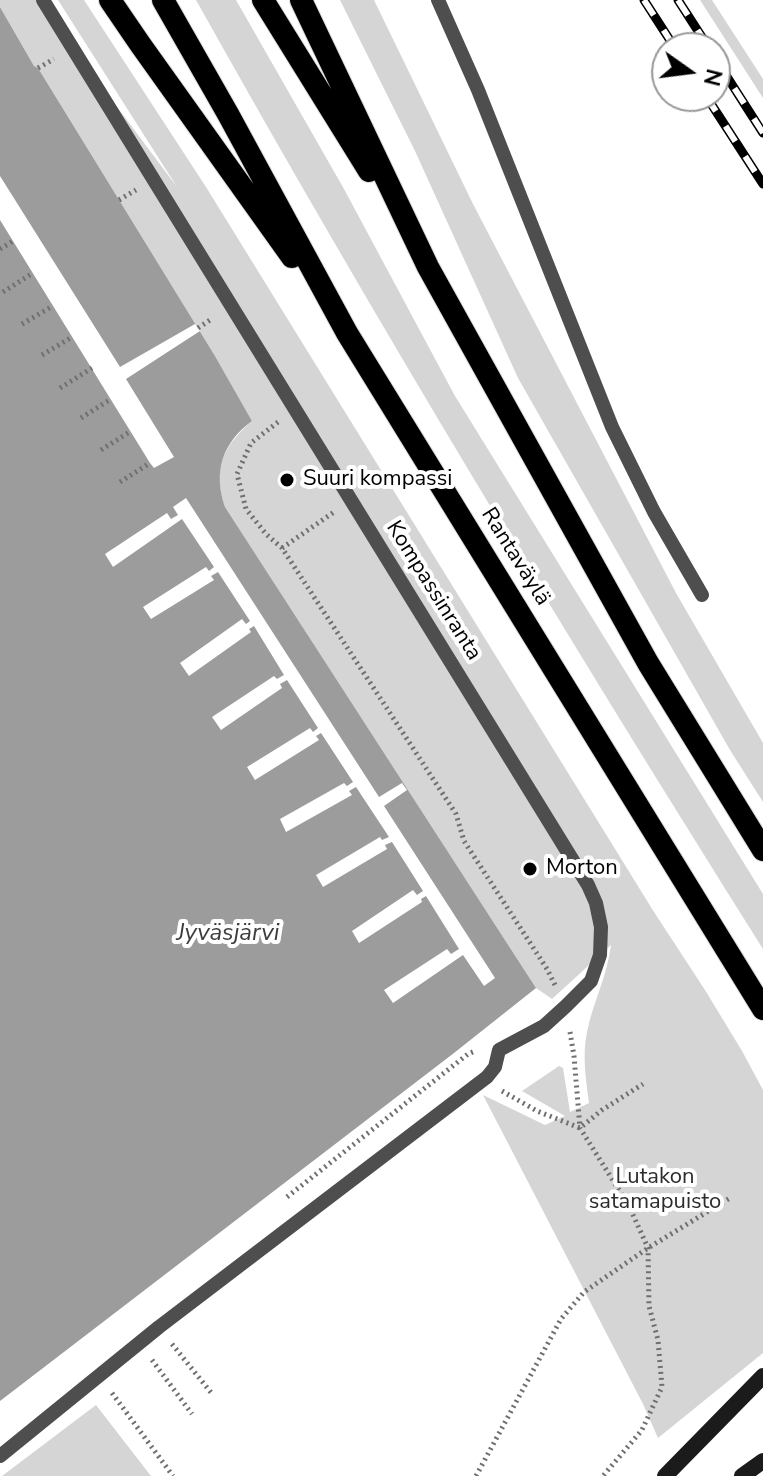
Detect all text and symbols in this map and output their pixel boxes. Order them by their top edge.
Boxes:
north arrow [651,32,731,112]
text: N [696,66,729,89]
place label: Suuri kompassi [303,467,452,493]
marker: Suuri kompassi [278,471,296,489]
street label: Rantaväylä [475,503,555,611]
street label: Kompassinranta [380,517,486,665]
place label: Morton [546,856,618,882]
marker: Morton [521,860,539,878]
water label: Jyväsjärvi [177,920,279,948]
park label: Lutakon satamapuisto [589,1165,721,1216]

